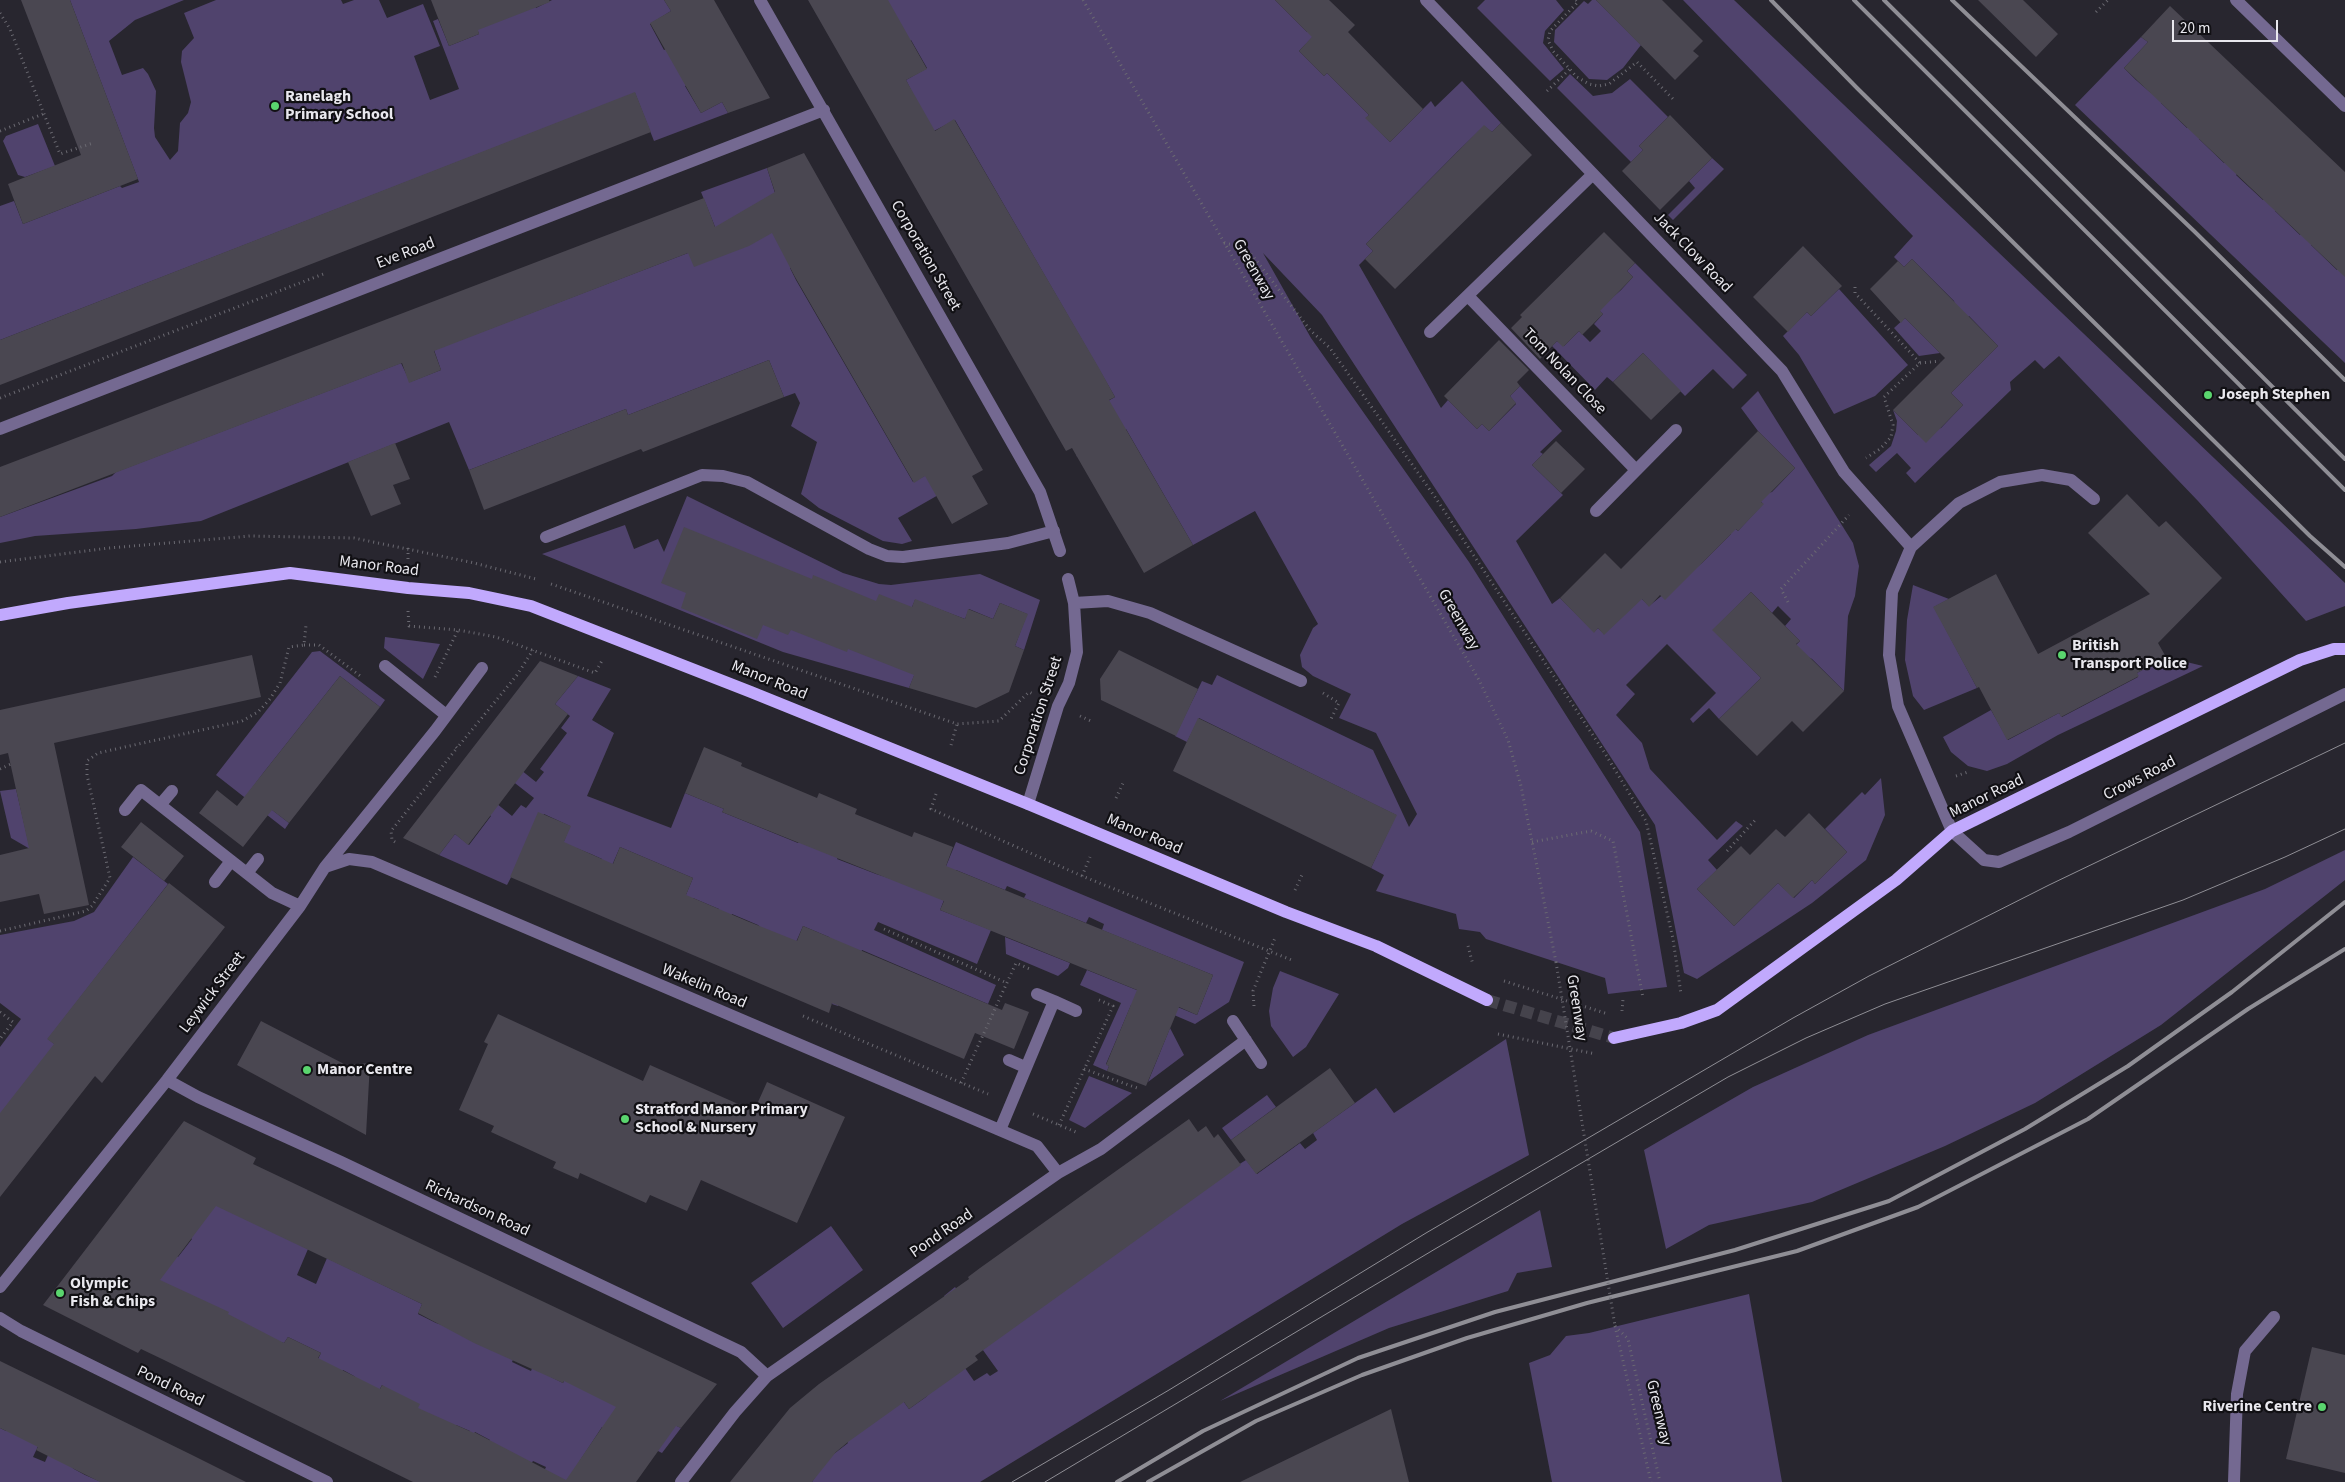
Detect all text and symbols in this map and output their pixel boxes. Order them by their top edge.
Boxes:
scale bar [2175,10,2281,42]
text: 20 m [2180,18,2210,39]
place label: Ranelagh Primary School [285,87,393,125]
marker: Ranelagh Primary School [269,100,281,112]
street label: Corporation Street [886,198,964,314]
street label: Jack Clow Road [1649,209,1735,297]
street label: Eve Road [374,234,438,274]
street label: Greenway [1228,236,1278,304]
street label: Tom Nolan Close [1518,325,1610,419]
place label: Joseph Stephen [2218,385,2330,405]
marker: Joseph Stephen [2202,389,2214,401]
street label: Manor Road [338,553,420,581]
street label: Greenway [1433,586,1483,654]
place label: British Transport Police [2072,636,2187,674]
marker: British Transport Police [2056,649,2068,661]
street label: Corporation Street [1011,654,1067,778]
street label: Manor Road [728,657,810,705]
street label: Crows Road [2100,753,2180,805]
street label: Manor Road [1947,771,2027,823]
street label: Manor Road [1103,810,1185,860]
street label: Leywick Street [176,948,250,1038]
street label: Wakelin Road [659,961,749,1013]
street label: Greenway [1561,974,1591,1042]
place label: Manor Centre [317,1060,413,1080]
marker: Manor Centre [301,1064,313,1076]
place label: Stratford Manor Primary School & Nursery [635,1100,808,1138]
marker: Stratford Manor Primary School & Nursery [619,1113,631,1125]
street label: Richardson Road [422,1176,532,1242]
street label: Pond Road [907,1205,977,1263]
place label: Olympic Fish & Chips [70,1274,155,1312]
marker: Olympic Fish & Chips [54,1287,66,1299]
street label: Pond Road [133,1362,207,1412]
street label: Greenway [1641,1378,1675,1448]
place label: Riverine Centre [2202,1397,2312,1417]
marker: Riverine Centre [2316,1401,2328,1413]

